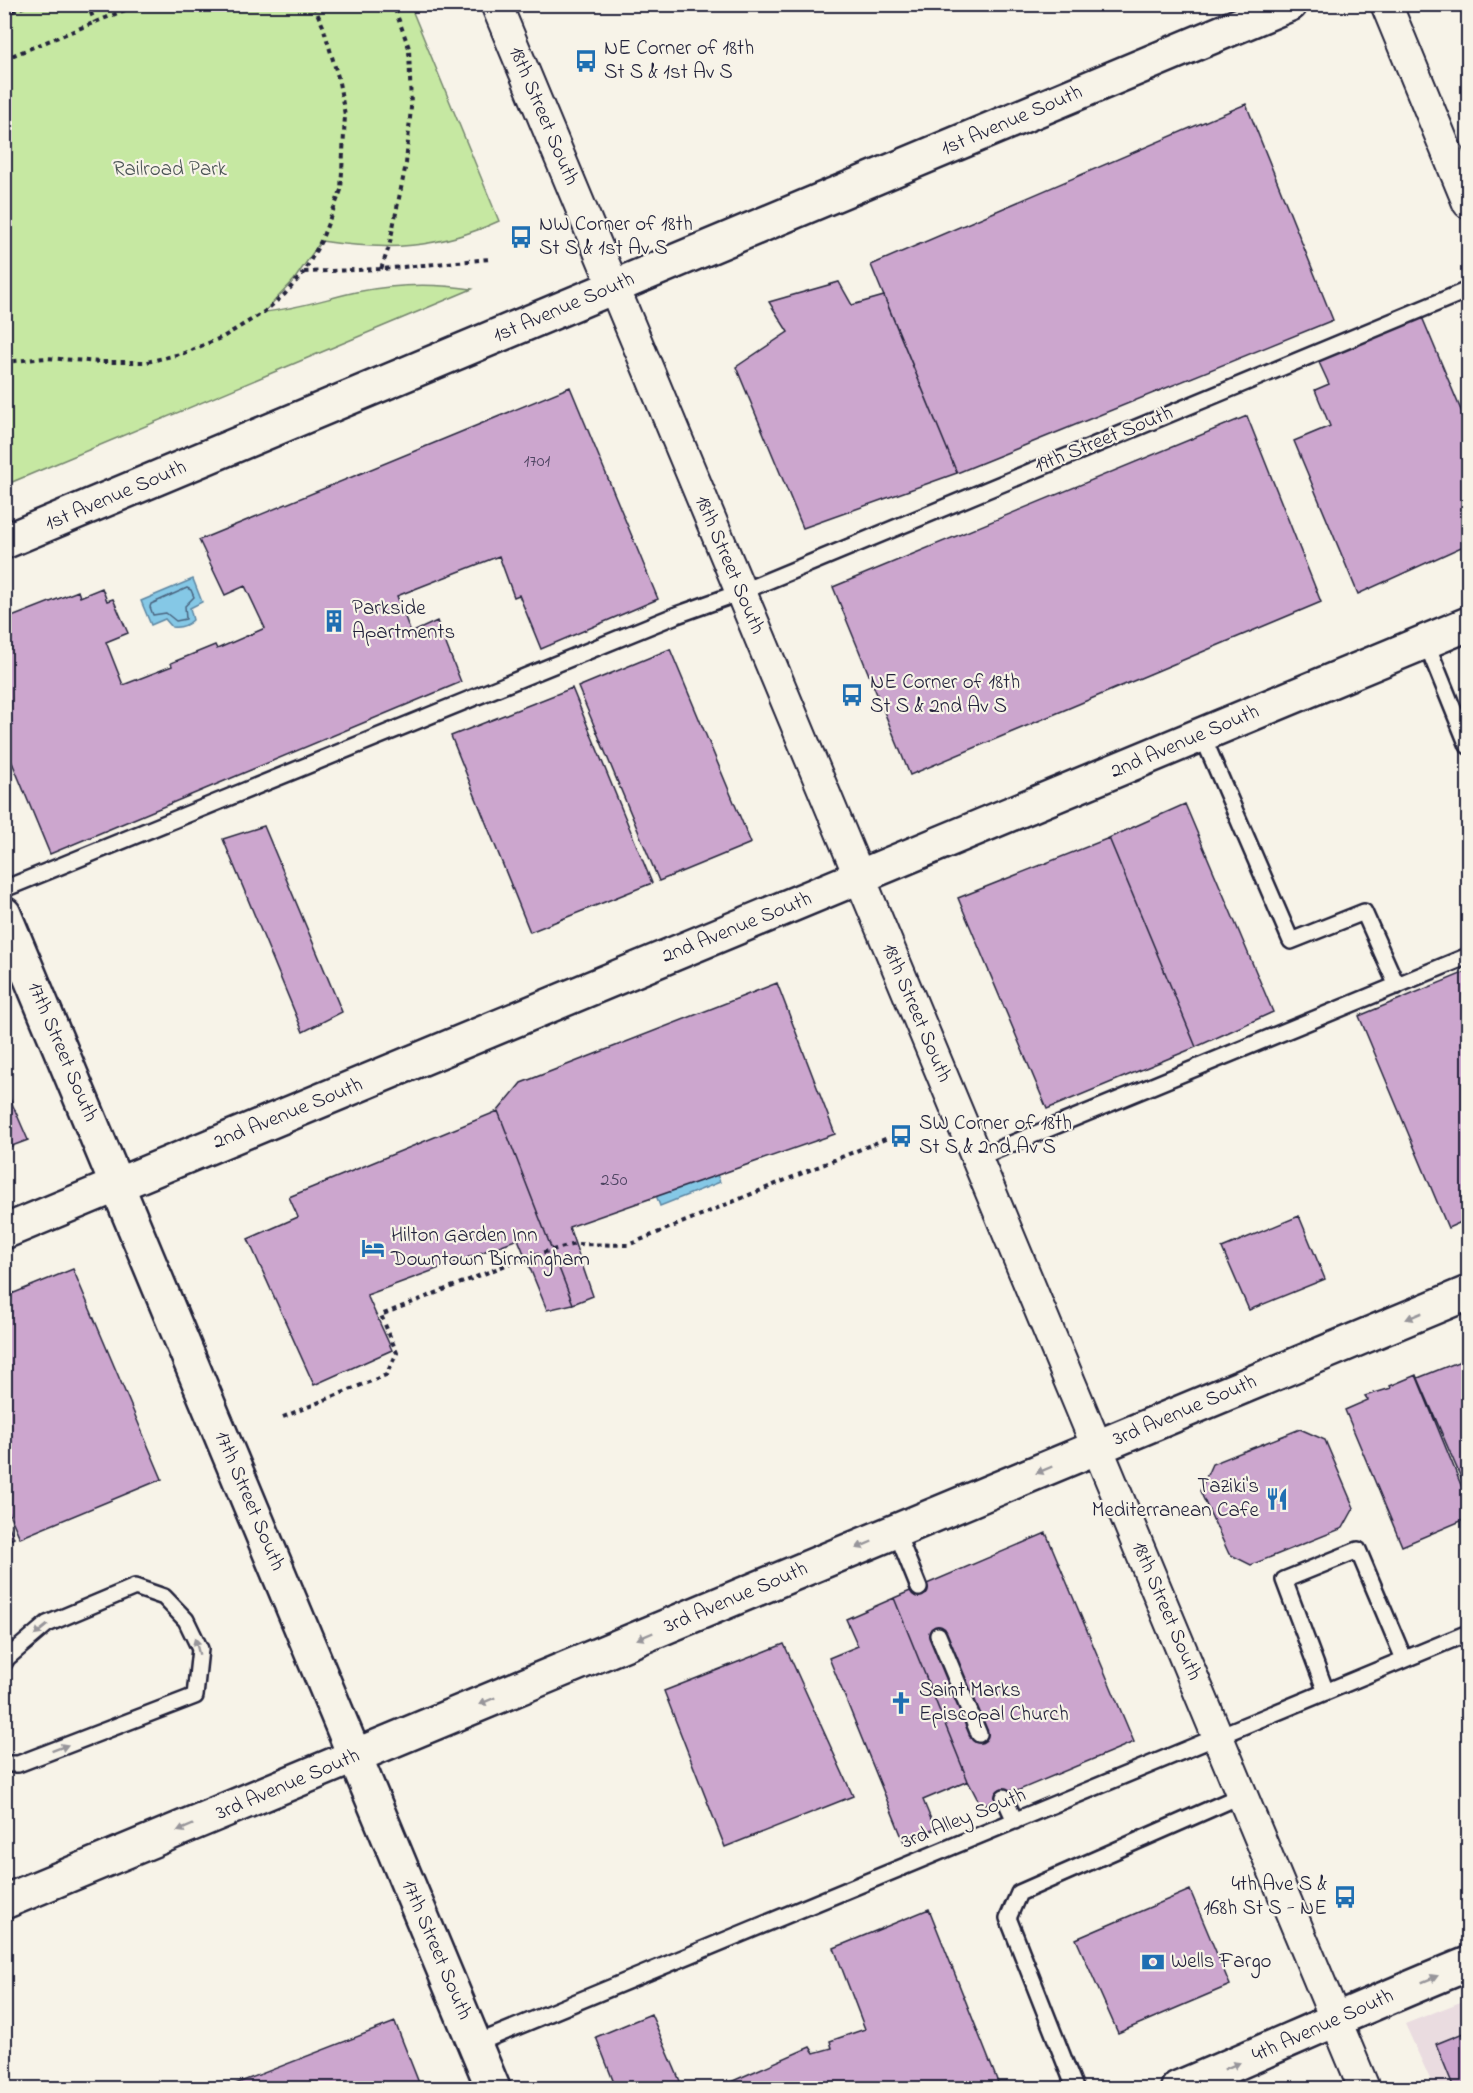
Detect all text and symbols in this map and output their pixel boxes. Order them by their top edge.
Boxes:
place label: NE Corner of 18th St S & 1st Av S [604,34,754,88]
street label: 18th Street South [500,42,586,190]
bus stop icon: NE Corner of 18th St S & 1st Av S [573,48,599,74]
street label: 1st Avenue South [937,78,1087,164]
park label: Railroad Park [113,155,228,185]
place label: NW Corner of 18th St S & 1st Av S [539,210,693,264]
bus stop icon: NW Corner of 18th St S & 1st Av S [508,224,534,250]
street label: 1st Avenue South [489,265,639,351]
street label: 19th Street South [1030,399,1178,481]
house number: 1701 [524,449,551,475]
street label: 1st Avenue South [41,453,191,539]
street label: 18th Street South [686,491,772,639]
place label: Parkside Apartments [352,594,455,648]
building icon: Parkside Apartments [321,608,347,634]
place label: NE Corner of 18th St S & 2nd Av S [870,668,1020,722]
bus stop icon: NE Corner of 18th St S & 2nd Av S [839,682,865,708]
street label: 2nd Avenue South [1106,697,1264,787]
street label: 2nd Avenue South [658,884,816,972]
street label: 18th Street South [873,939,959,1087]
street label: 17th Street South [19,977,105,1127]
street label: 2nd Avenue South [209,1070,367,1158]
place label: SW Corner of 18th St S & 2nd Av S [919,1109,1072,1163]
bus stop icon: SW Corner of 18th St S & 2nd Av S [888,1123,914,1149]
house number: 250 [600,1168,628,1194]
place label: Hilton Garden Inn Downtown Birmingham [390,1221,590,1277]
hotel icon: Hilton Garden Inn Downtown Birmingham [360,1235,386,1261]
one-way arrow [1406,1311,1423,1320]
street label: 3rd Avenue South [1108,1367,1262,1455]
street label: 17th Street South [206,1426,292,1576]
one-way arrow [1034,1465,1052,1475]
place label: Taziki's Mediterranean Cafe [1092,1472,1260,1526]
restaurant icon: Taziki's Mediterranean Cafe [1264,1486,1290,1512]
street label: 18th Street South [1123,1537,1209,1685]
one-way arrow [854,1540,872,1550]
street label: 3rd Avenue South [659,1554,813,1642]
one-way arrow [33,1623,49,1636]
one-way arrow [635,1631,653,1641]
one-way arrow [191,1637,201,1655]
place label: Saint Marks Episcopal Church [919,1676,1069,1730]
church icon: Saint Marks Episcopal Church [888,1690,914,1716]
one-way arrow [478,1696,496,1706]
street label: 3rd Avenue South [211,1741,365,1829]
one-way arrow [51,1742,69,1752]
street label: 3rd Alley South [897,1780,1032,1859]
one-way arrow [175,1823,193,1833]
place label: 4th Ave S & 168h St S - NE [1203,1870,1327,1924]
street label: 17th Street South [393,1875,479,2025]
bus stop icon: 4th Ave S & 168h St S - NE [1332,1884,1358,1910]
place label: Wells Fargo [1171,1947,1272,1979]
bank icon: Wells Fargo [1140,1949,1166,1975]
one-way arrow [1421,1974,1439,1983]
street label: 4th Avenue South [1247,1981,1399,2071]
one-way arrow [1223,2061,1241,2070]

